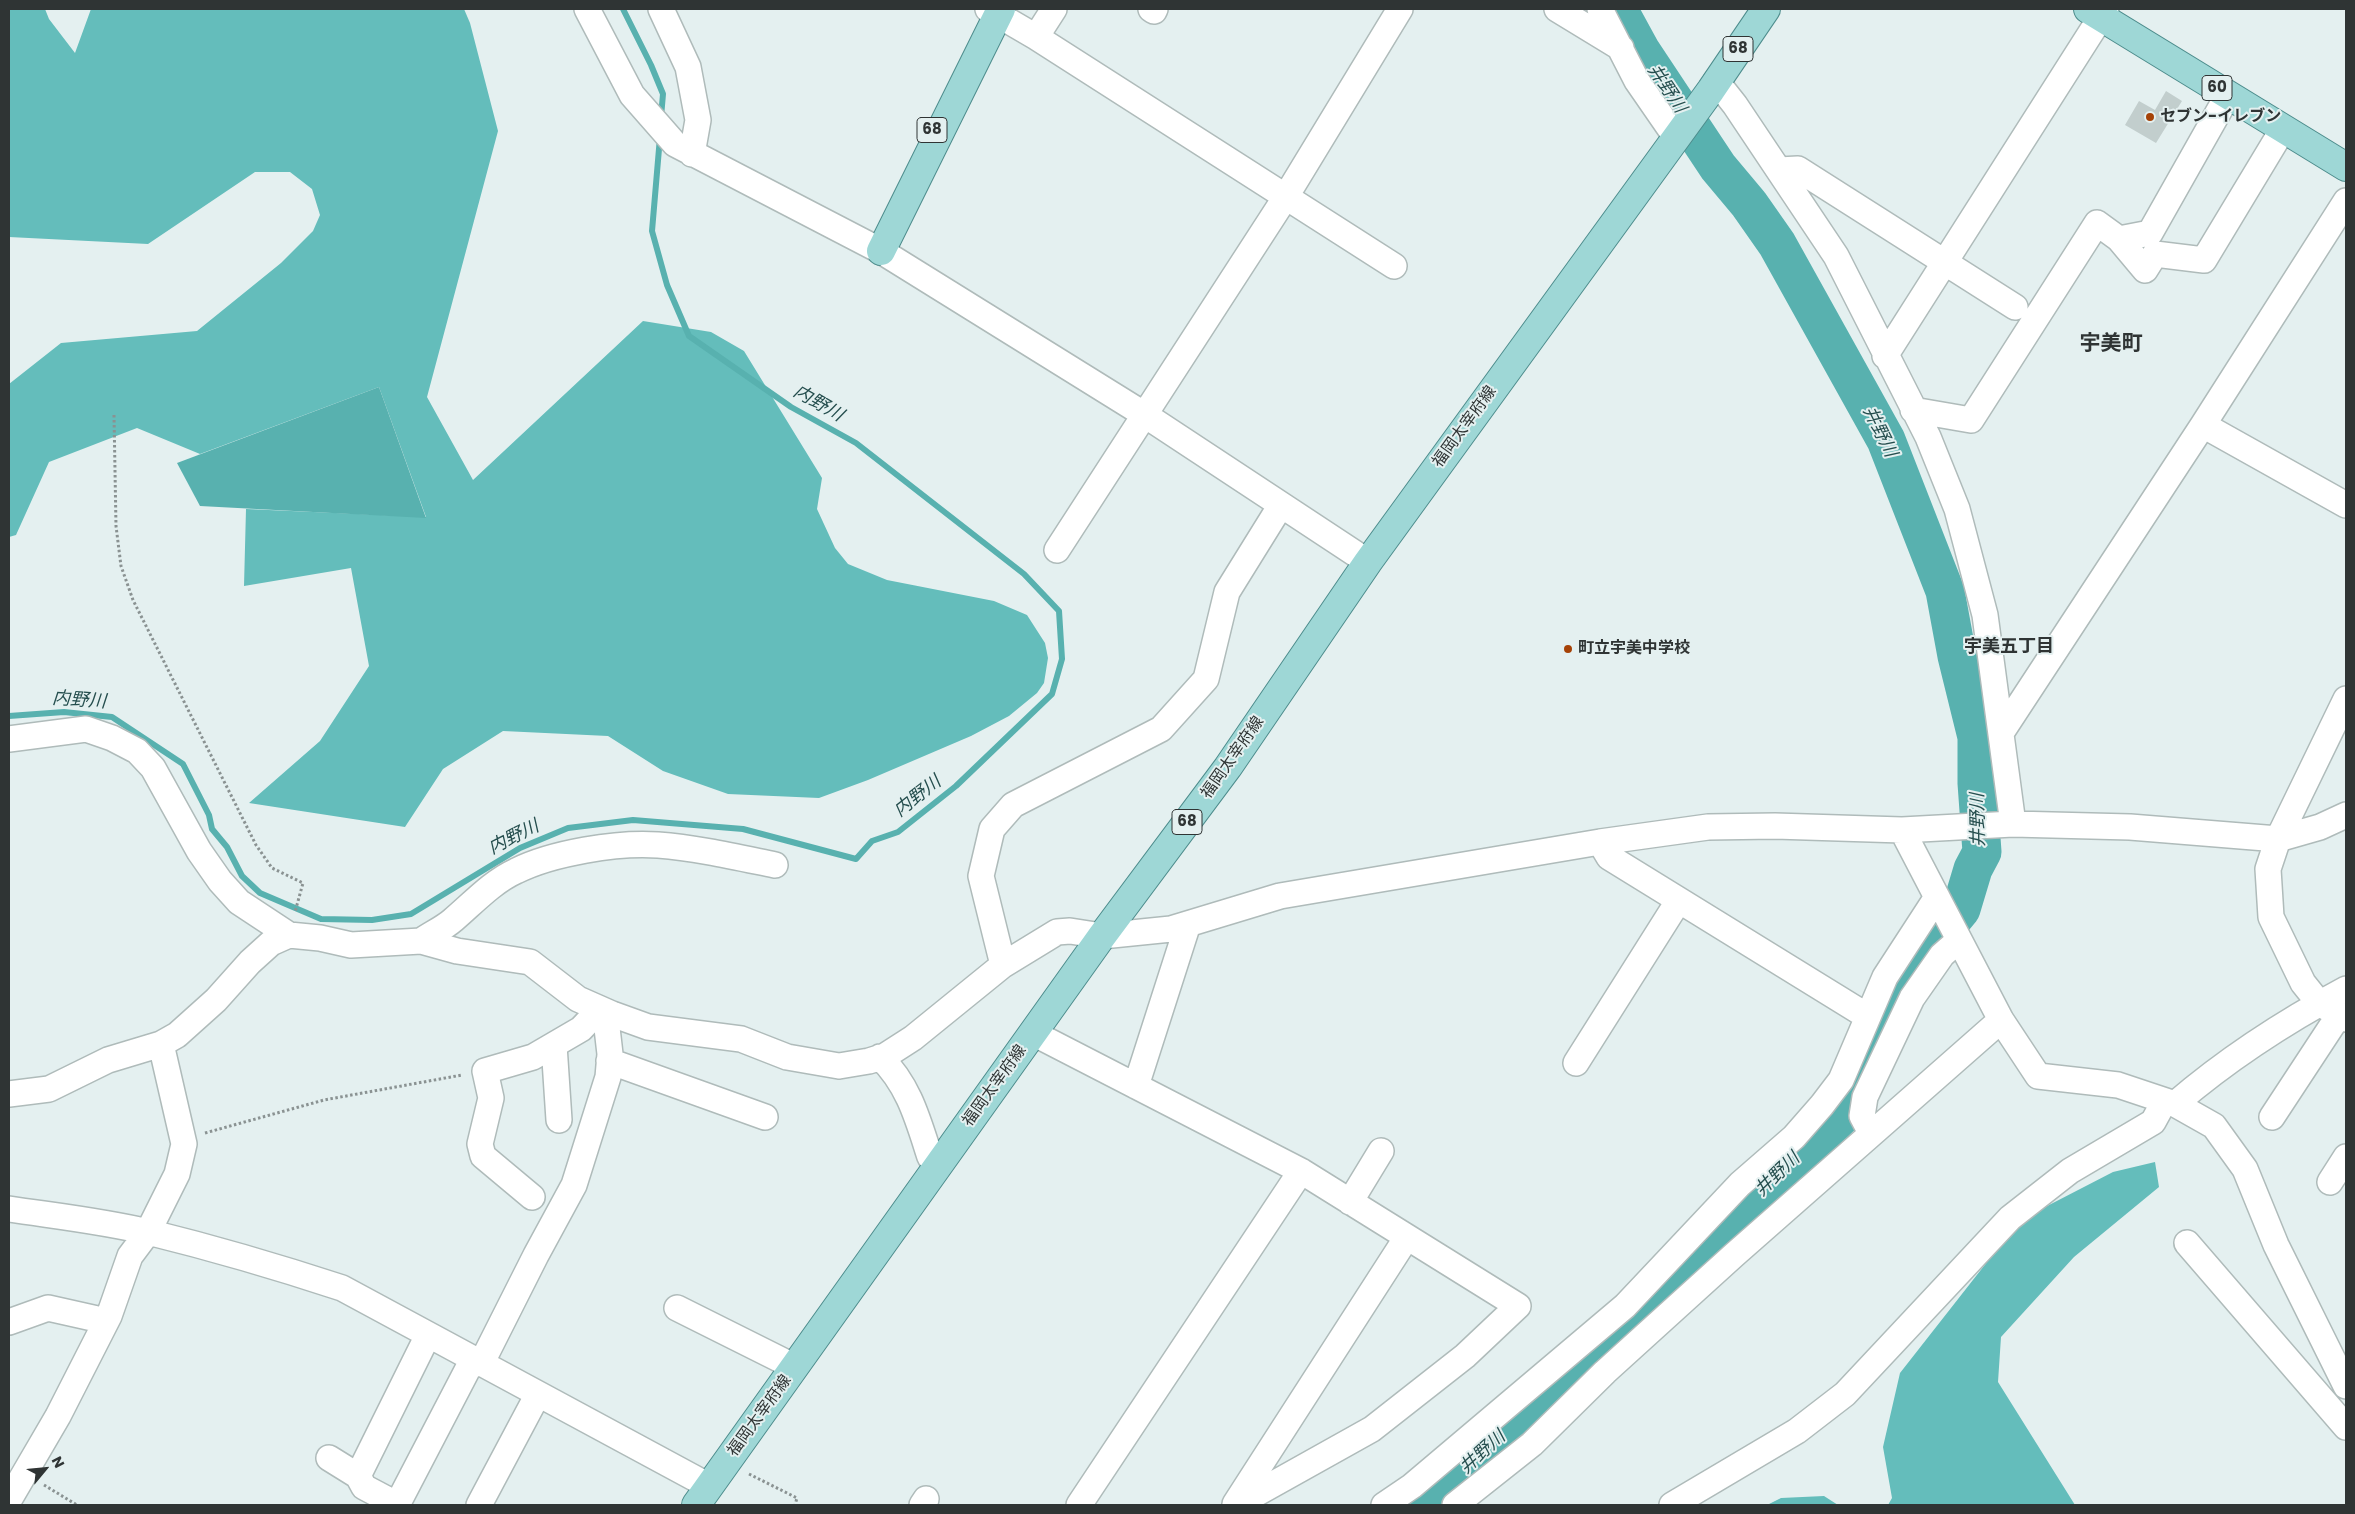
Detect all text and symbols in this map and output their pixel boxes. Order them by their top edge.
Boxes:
road number: 68 [1723,36,1753,62]
water label: 井野川 [1642,61,1690,117]
road number: 60 [2202,76,2232,100]
place label: セブン-イレブン [2160,107,2281,127]
marker: セブン-イレブン [2144,111,2156,123]
road number: 68 [917,118,947,142]
district label: 宇美町 [2080,332,2142,358]
water label: 内野川 [789,381,847,427]
street label: 福岡太宰府線 [1429,383,1501,471]
water label: 井野川 [1857,403,1901,461]
district label: 宇美五丁目 [1964,636,2054,658]
place label: 町立宇美中学校 [1578,639,1690,659]
marker: 町立宇美中学校 [1562,643,1574,655]
water label: 内野川 [51,688,107,714]
street label: 福岡太宰府線 [1198,713,1268,803]
water label: 内野川 [890,772,946,822]
water label: 井野川 [1968,793,1990,847]
road number: 68 [1172,810,1202,834]
water label: 内野川 [485,816,543,860]
street label: 福岡太宰府線 [959,1042,1031,1130]
water label: 井野川 [1751,1148,1805,1202]
street label: 福岡太宰府線 [724,1372,796,1460]
water label: 井野川 [1456,1427,1510,1479]
north arrow [20,1444,70,1494]
text: N [47,1453,70,1471]

